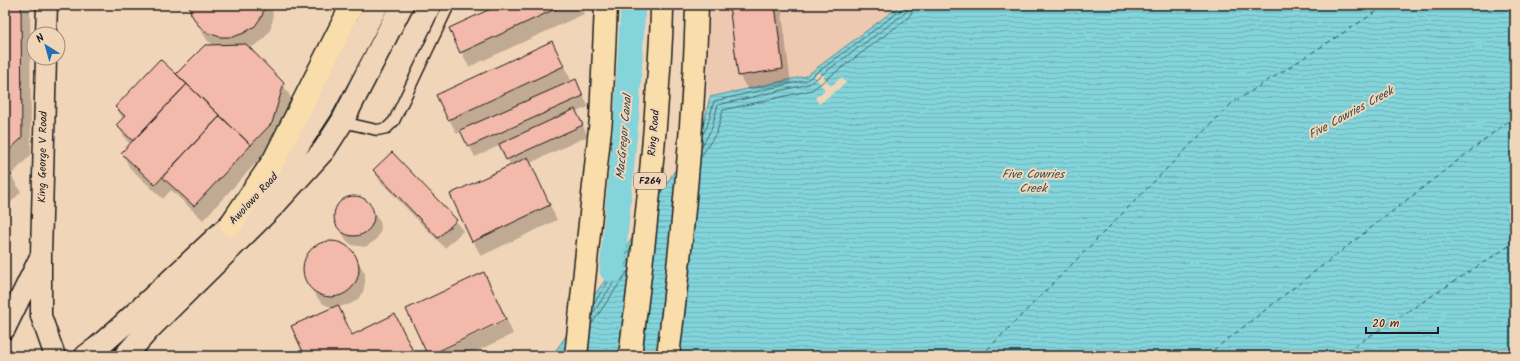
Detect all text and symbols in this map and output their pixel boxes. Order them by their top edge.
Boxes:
north arrow [26,26,66,66]
text: N [32,30,49,48]
water label: Five Cowries Creek [1305,81,1399,144]
water label: MacGregor Canal [611,92,637,180]
street label: Ring Road [643,109,665,157]
street label: King George V Road [33,110,53,203]
water label: Five Cowries Creek [1002,165,1066,198]
street label: Awolowo Road [225,169,283,229]
road number: F264 [634,173,666,189]
scale bar [1366,309,1438,335]
text: 20 m [1372,314,1400,333]

